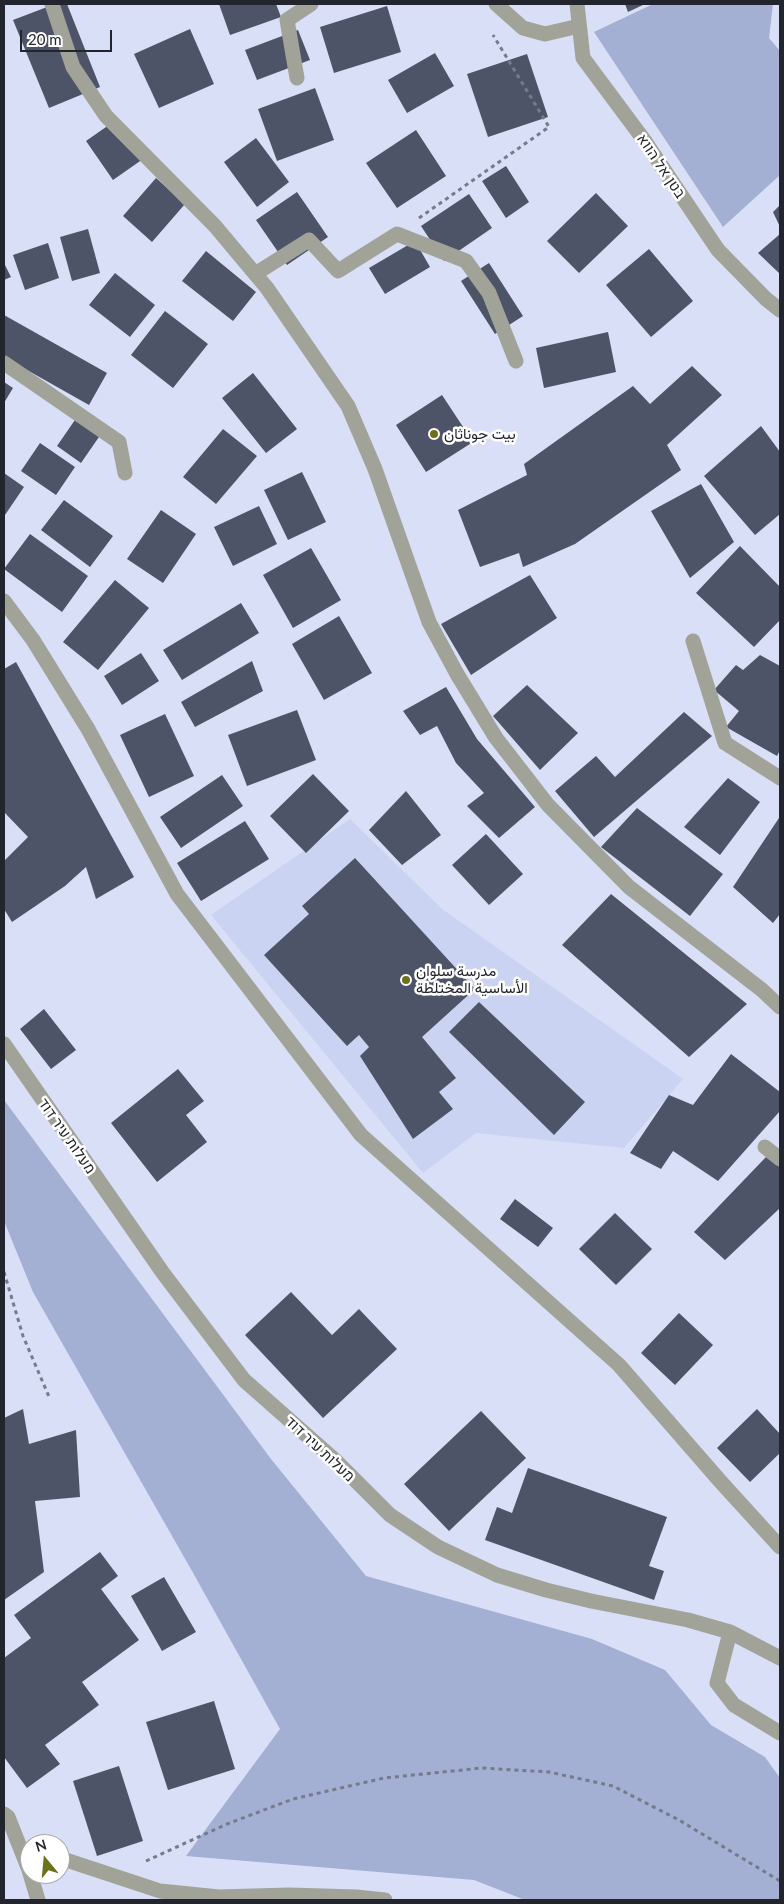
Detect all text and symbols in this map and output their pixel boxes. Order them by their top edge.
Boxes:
scale bar [22,20,115,52]
text: 20 m [28,30,62,48]
street label: בטן אל הווא [633,130,689,202]
place label: بيت جوناثان [444,425,516,443]
marker: بيت جوناثان [428,428,440,440]
place label: مدرسة سلوان الأساسية المختلطة [416,962,528,997]
marker: مدرسة سلوان الأساسية المختلطة [400,974,412,986]
street label: מעלות עיר דוד [34,1095,100,1177]
street label: מעלות עיר דוד [282,1412,358,1486]
north arrow [20,1834,70,1884]
text: N [33,1835,48,1855]

